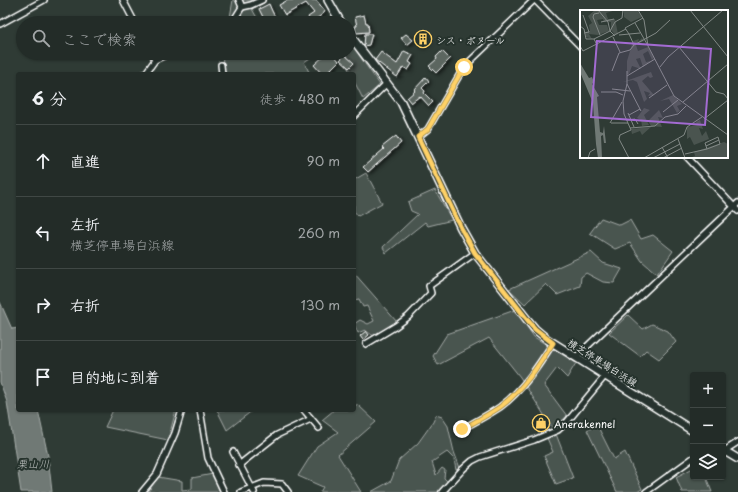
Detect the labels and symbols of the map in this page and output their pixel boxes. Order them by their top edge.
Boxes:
inset map [580,10,728,158]
building icon: シス・ボヌール [413,29,433,49]
place label: シス・ボヌール [436,32,505,47]
route start [455,58,473,76]
street label: 横芝停車場白浜線 [565,334,641,390]
shop icon: Anerakennel [531,413,551,433]
place label: Anerakennel [554,416,615,431]
route end [453,420,471,438]
water label: 栗山川 [17,455,50,472]

